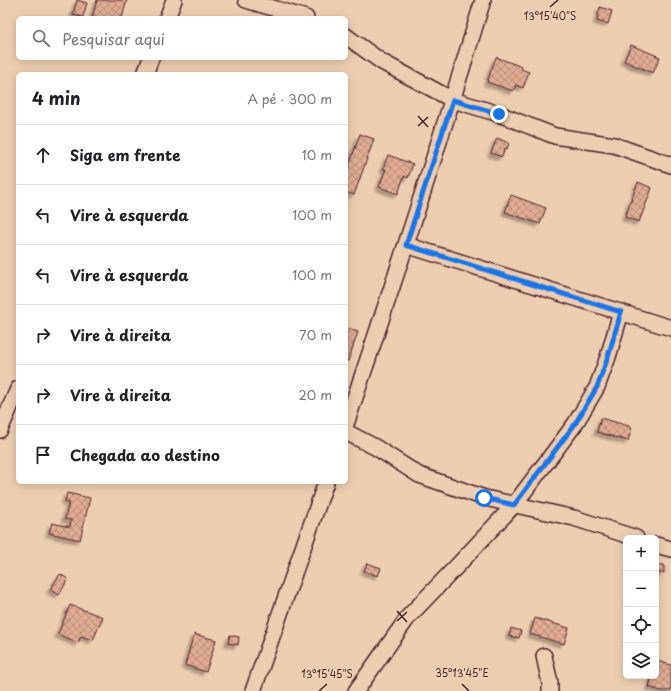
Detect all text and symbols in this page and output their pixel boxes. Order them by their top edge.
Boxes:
text: 13°15'40"S [524,8,576,23]
search box [16,16,348,60]
icon: search [30,27,52,49]
text: Pesquisar aqui [62,27,165,50]
text: 4 min [32,85,80,111]
text: A pé · 300 m [247,89,332,108]
route end [490,105,508,123]
text: Siga em frente [70,143,180,166]
icon: ahead [32,144,54,166]
text: 10 m [302,145,332,164]
text: Vire à esquerda [70,203,189,226]
icon: left [32,204,54,226]
text: 100 m [292,205,332,224]
text: Vire à esquerda [70,263,189,286]
icon: left [32,264,54,286]
text: 100 m [292,265,332,284]
text: Vire à direita [70,323,171,346]
icon: right [32,324,54,346]
text: 70 m [299,325,332,344]
text: Vire à direita [70,383,171,406]
icon: right [32,384,54,406]
text: 20 m [298,385,332,404]
text: Chegada ao destino [70,443,220,466]
icon: arrive [32,444,54,466]
route start [475,489,493,507]
map controls [623,535,659,679]
button: + [623,535,659,571]
button: − [623,571,659,607]
button: locate [623,607,659,643]
button: layers [623,643,659,679]
text: 35°13'45"E [435,665,489,680]
text: 13°15'45"S [301,666,353,681]

